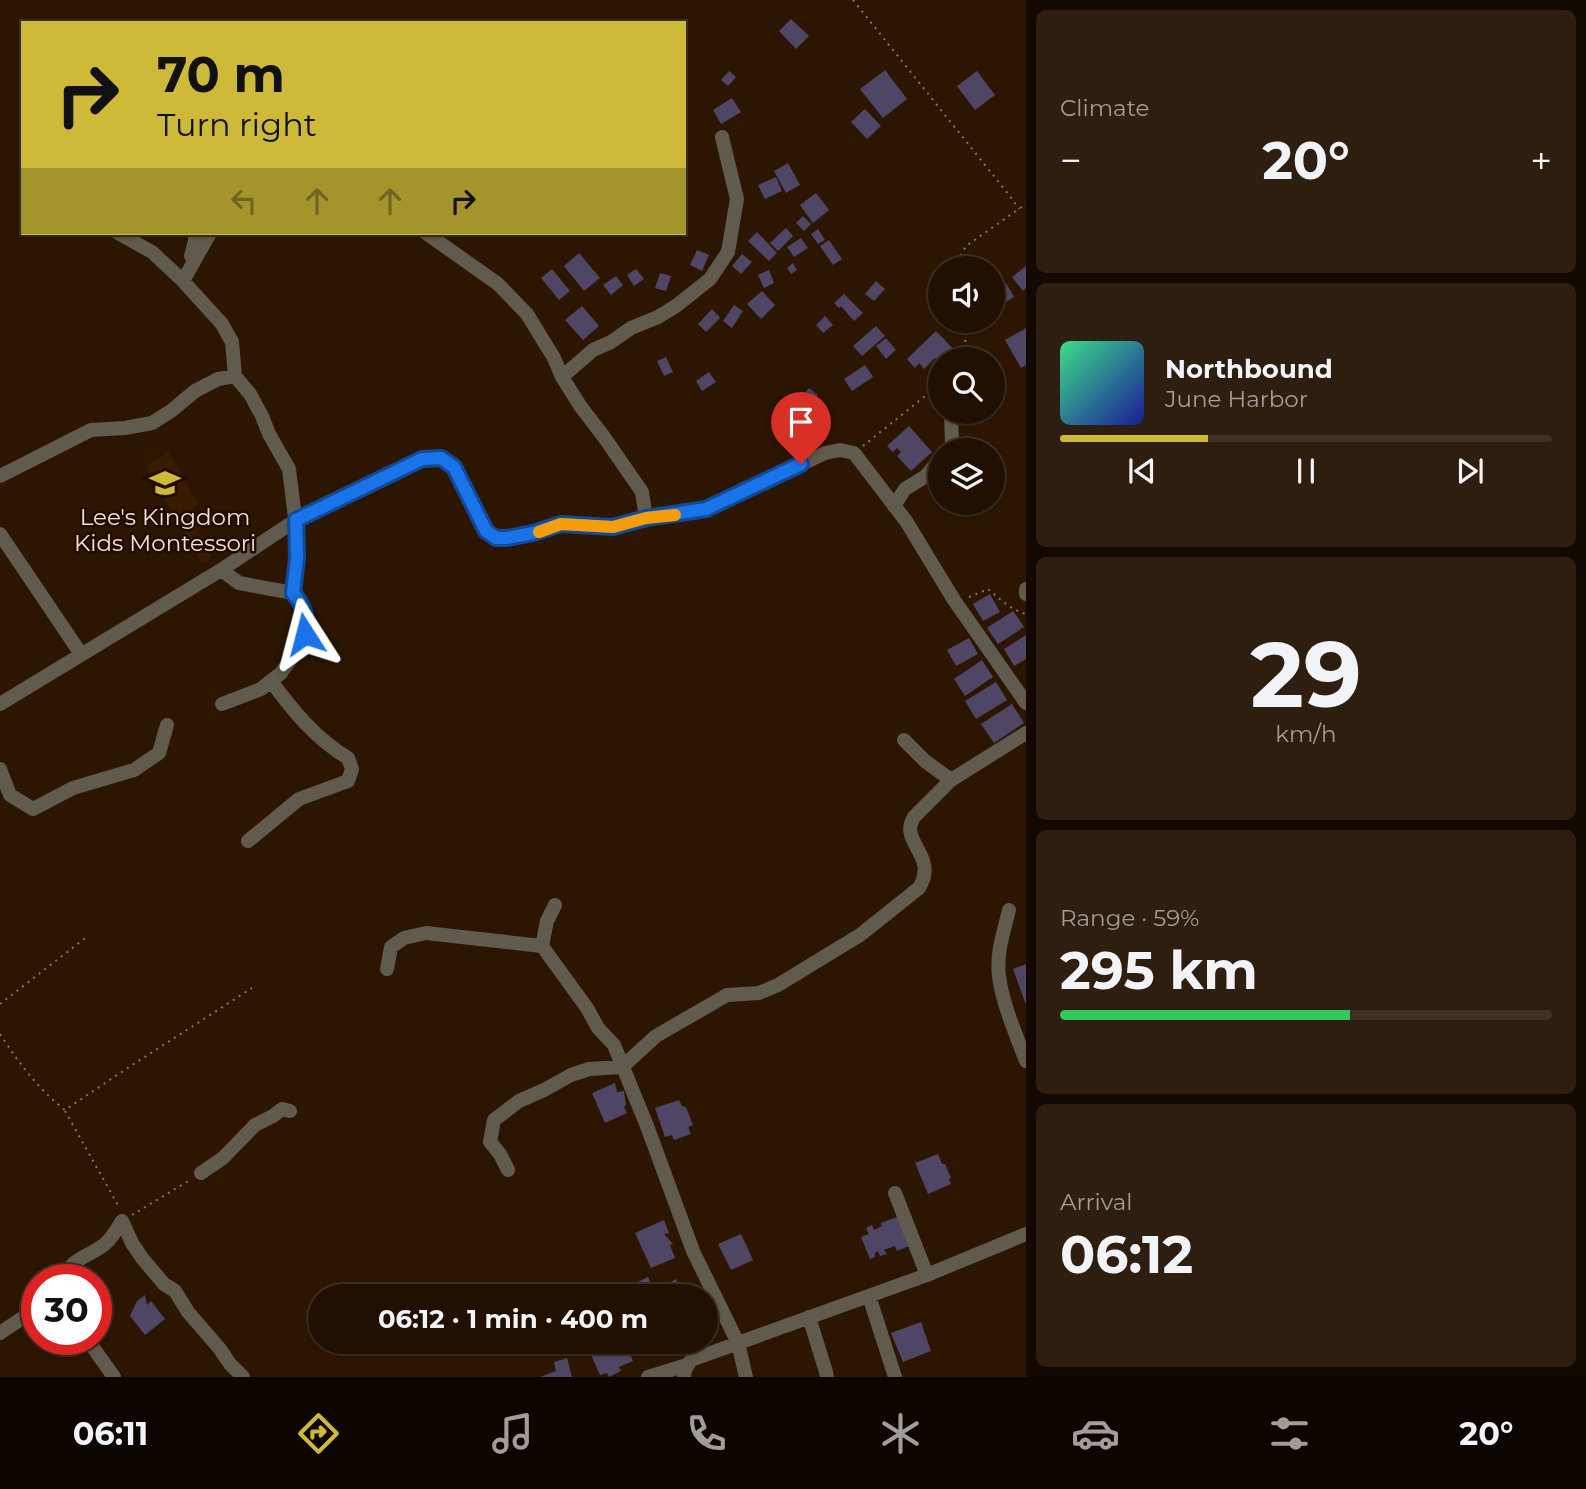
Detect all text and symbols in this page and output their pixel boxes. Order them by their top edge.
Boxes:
text: 70 m [157,45,285,104]
icon: right [42,49,133,140]
text: Climate [1060,94,1149,122]
text: Turn right [157,105,317,144]
text: 20° [1262,129,1350,192]
text: − [1060,137,1082,184]
text: + [1530,137,1552,184]
icon: left [225,182,263,220]
icon: ahead [298,182,336,220]
icon: ahead [371,182,409,220]
icon: right [444,182,482,220]
map controls [928,256,1005,515]
button: sound [928,256,1005,333]
button: search [928,347,1005,424]
text: Northbound [1165,353,1333,385]
text: June Harbor [1165,385,1308,413]
pin [771,392,831,464]
icon: arrive [782,403,820,441]
button: layers [928,438,1005,515]
icon: previous [1123,452,1161,490]
icon: pause [1287,452,1325,490]
icon: next [1451,452,1489,490]
school or university icon: Lee's Kingdom Kids Montessori [148,466,182,500]
place label: Lee's Kingdom Kids Montessori [74,503,256,557]
position arrow [268,597,342,671]
text: 29 [1250,619,1362,730]
text: km/h [1275,720,1337,748]
text: Range · 59% [1060,904,1199,932]
text: 295 km [1060,939,1258,1002]
text: Arrival [1060,1188,1133,1216]
text: 06:12 [1060,1223,1193,1286]
speed limit sign: 30 [21,1264,112,1355]
text: 06:12 · 1 min · 400 m [378,1303,648,1335]
icon: directions [294,1409,343,1458]
icon: music [488,1409,537,1458]
icon: phone [682,1409,731,1458]
icon: climate [876,1409,925,1458]
icon: car [1071,1409,1120,1458]
icon: filters [1265,1409,1314,1458]
text: 06:11 [73,1414,148,1453]
text: 20° [1459,1414,1513,1453]

